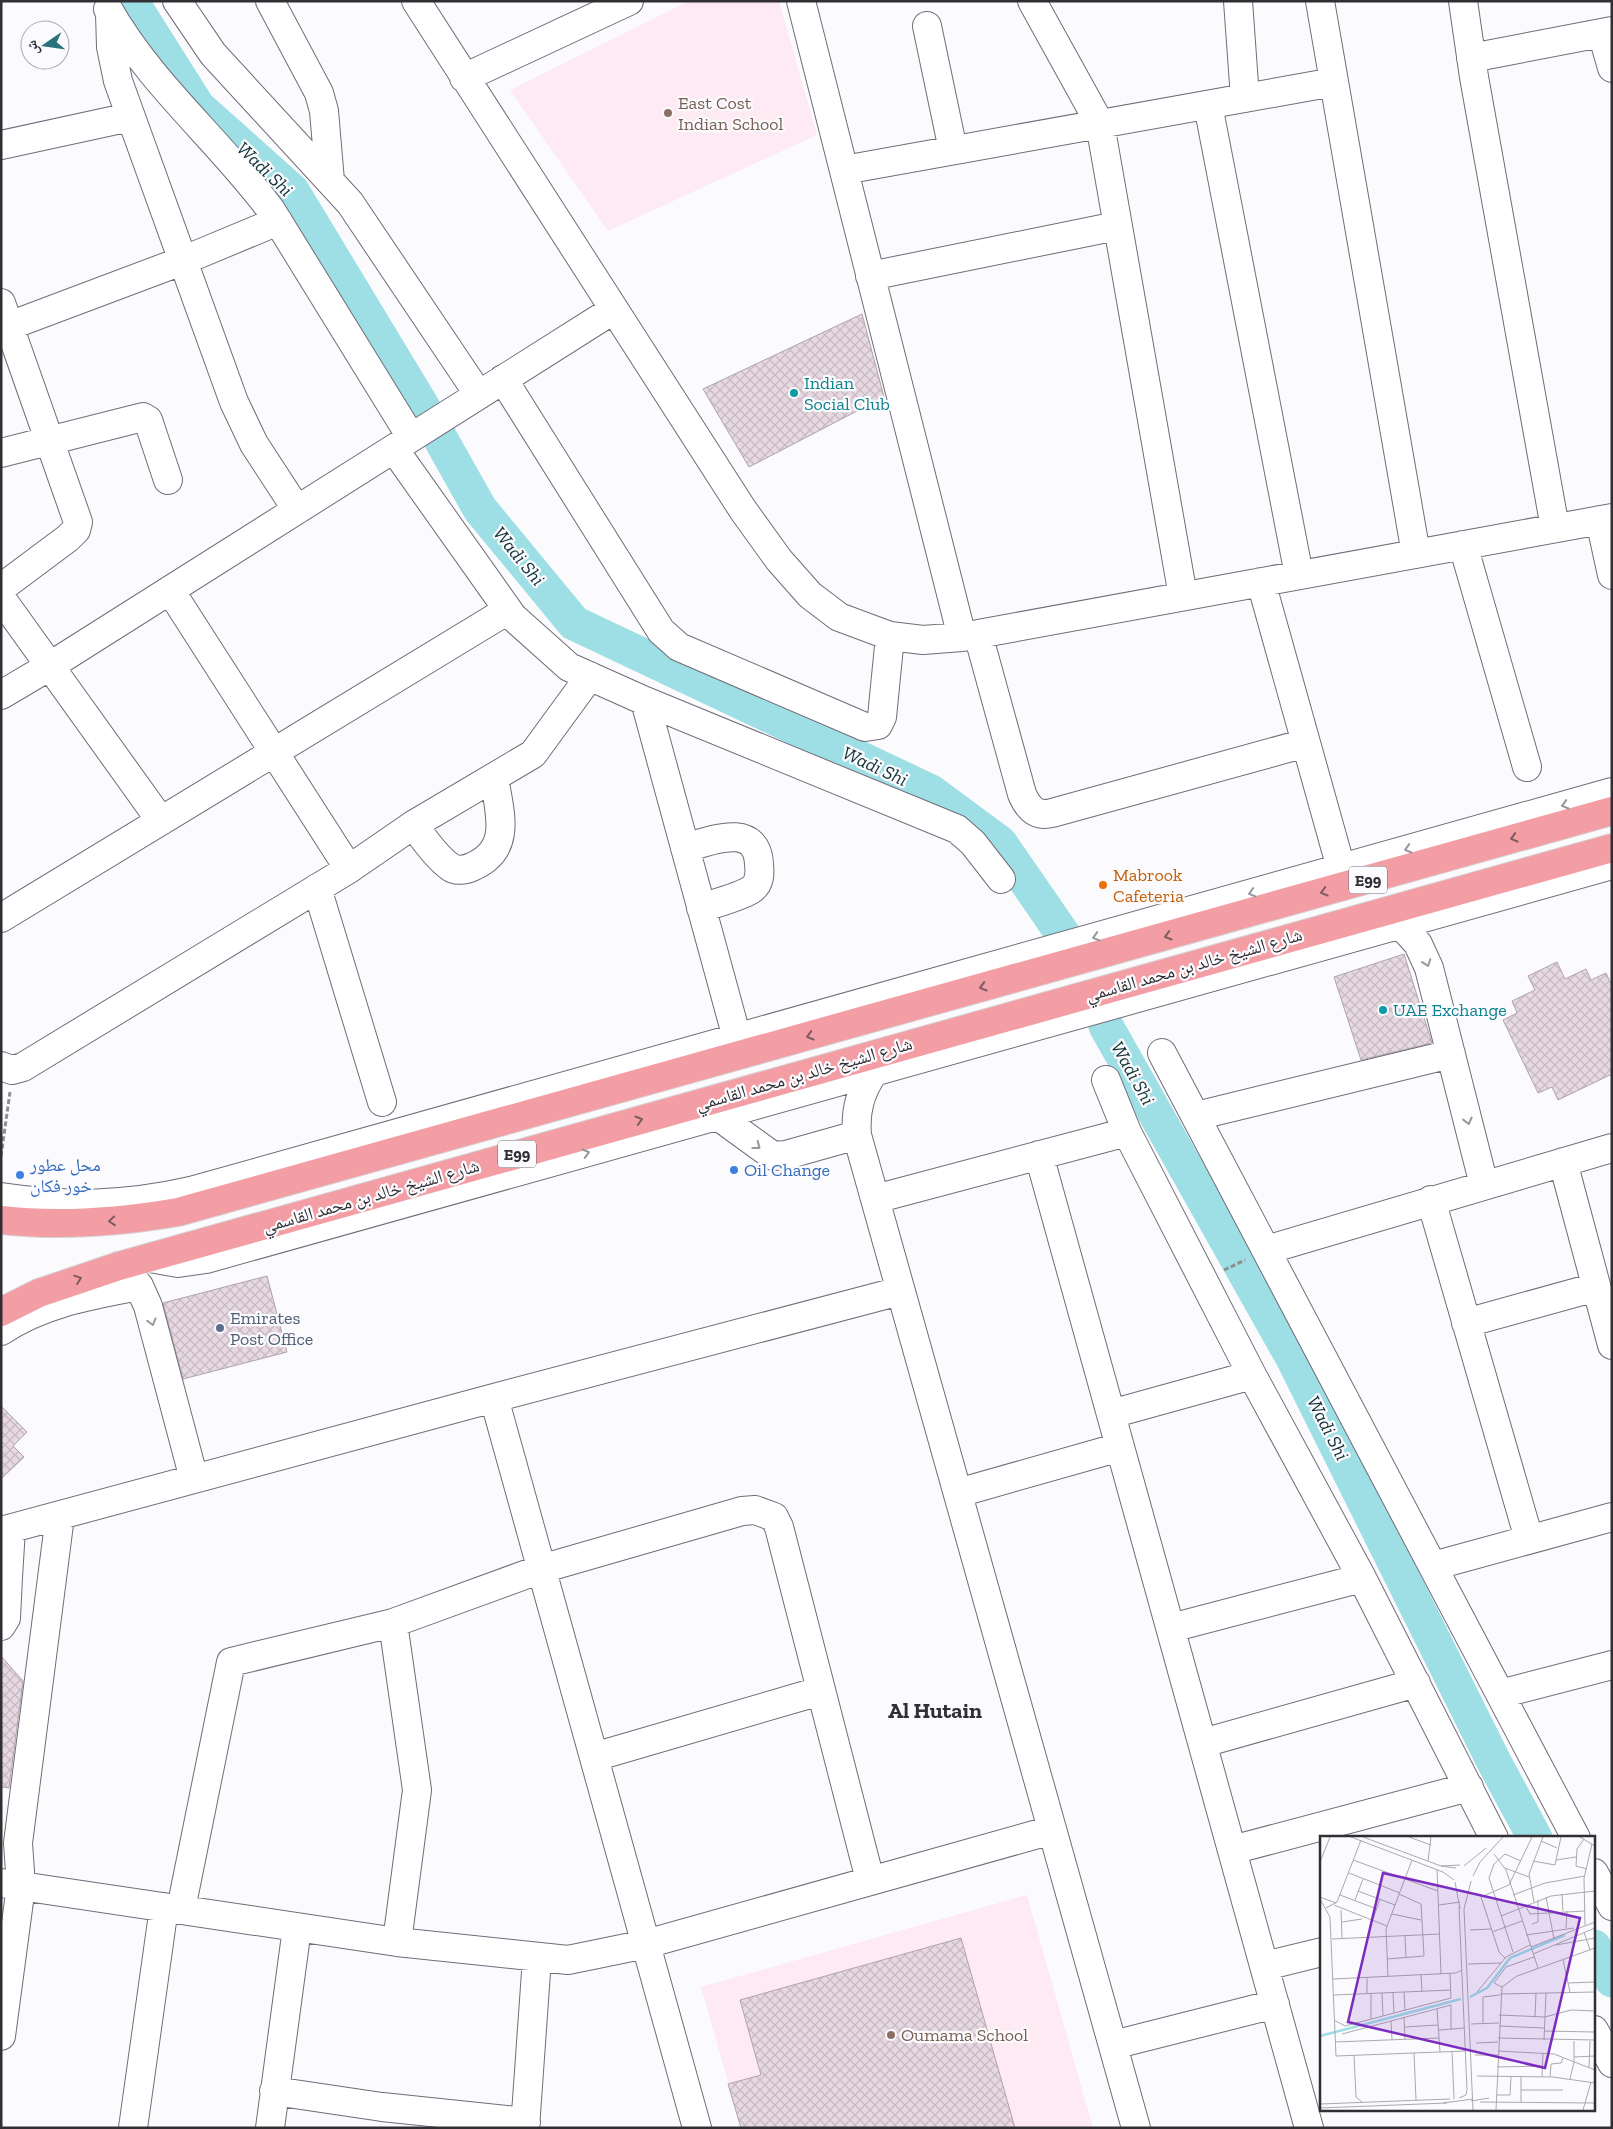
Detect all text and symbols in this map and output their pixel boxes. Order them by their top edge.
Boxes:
north arrow [20,20,70,70]
text: ش [23,39,43,57]
place label: East Cost Indian School [678,92,784,135]
marker: East Cost Indian School [662,107,674,119]
water label: Wadi Shi [232,137,298,201]
place label: Indian Social Club [804,372,890,415]
marker: Indian Social Club [788,387,800,399]
water label: Wadi Shi [488,522,550,590]
water label: Wadi Shi [839,741,911,791]
one-way arrow [1560,799,1569,810]
one-way arrow [1511,833,1519,843]
one-way arrow [1404,843,1413,854]
place label: Mabrook Cafeteria [1113,864,1184,907]
road number: E99 [1349,866,1387,894]
marker: Mabrook Cafeteria [1097,879,1109,891]
one-way arrow [1321,886,1329,896]
one-way arrow [1248,888,1257,898]
street label: شارع الشيخ خالد بن محمد القاسمي [1083,923,1306,1010]
one-way arrow [1163,930,1172,941]
one-way arrow [1092,932,1100,942]
one-way arrow [1421,959,1431,967]
one-way arrow [979,982,988,992]
place label: UAE Exchange [1393,999,1507,1021]
marker: UAE Exchange [1377,1004,1389,1016]
one-way arrow [806,1031,814,1041]
street label: شارع الشيخ خالد بن محمد القاسمي [693,1032,916,1119]
water label: Wadi Shi [1106,1037,1160,1109]
one-way arrow [634,1116,642,1126]
one-way arrow [1462,1116,1473,1125]
road number: E99 [498,1140,536,1168]
one-way arrow [751,1140,760,1148]
one-way arrow [582,1149,590,1159]
place label: محل عطور خور فكان [29,1154,101,1197]
street label: شارع الشيخ خالد بن محمد القاسمي [260,1154,483,1241]
place label: Oil Change [744,1159,830,1181]
marker: Oil Change [728,1164,740,1176]
marker: محل عطور خور فكان [14,1169,26,1181]
one-way arrow [108,1216,116,1227]
one-way arrow [73,1275,82,1285]
place label: Emirates Post Office [230,1307,313,1350]
one-way arrow [146,1317,157,1326]
marker: Emirates Post Office [214,1322,226,1334]
water label: Wadi Shi [1302,1392,1354,1464]
district label: Al Hutain [888,1697,982,1724]
inset map [1320,1836,1596,2112]
place label: Oumama School [901,2024,1028,2046]
marker: Oumama School [885,2029,897,2041]

